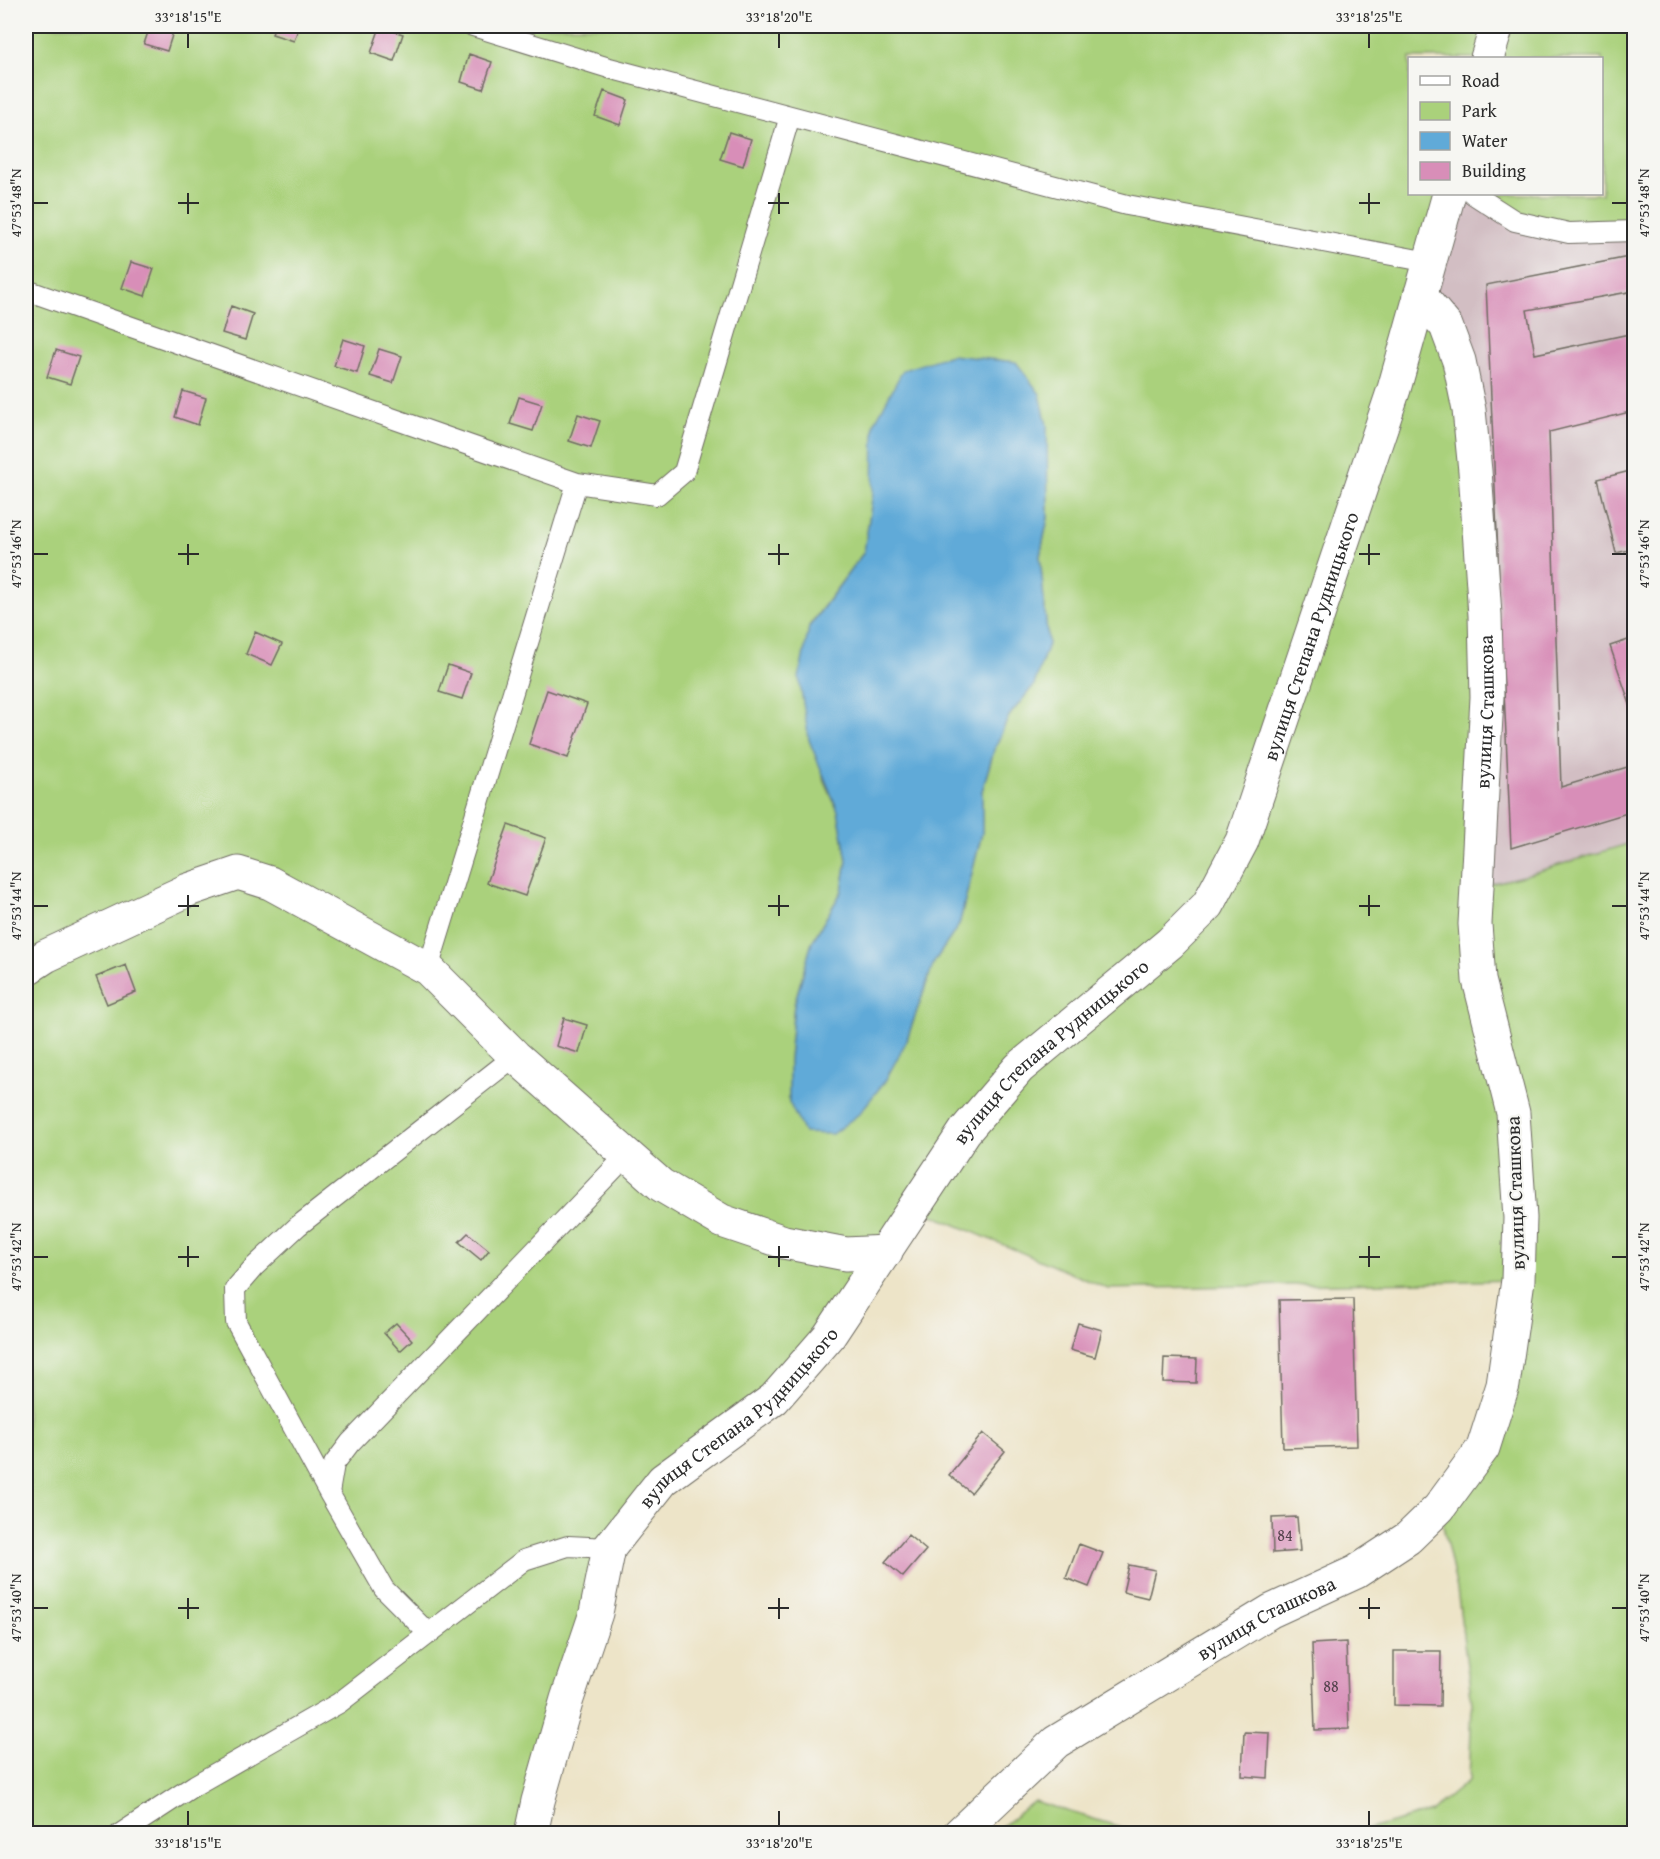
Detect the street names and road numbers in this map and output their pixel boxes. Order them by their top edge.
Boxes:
street label: вулиця Степана Рудницького [1255,508,1366,764]
street label: вулиця Сташкова [1467,634,1501,789]
street label: вулиця Степана Рудницького [945,951,1155,1150]
street label: вулиця Сташкова [1497,1115,1532,1270]
street label: вулиця Степана Рудницького [631,1321,845,1514]
street label: вулиця Сташкова [1191,1568,1340,1667]

